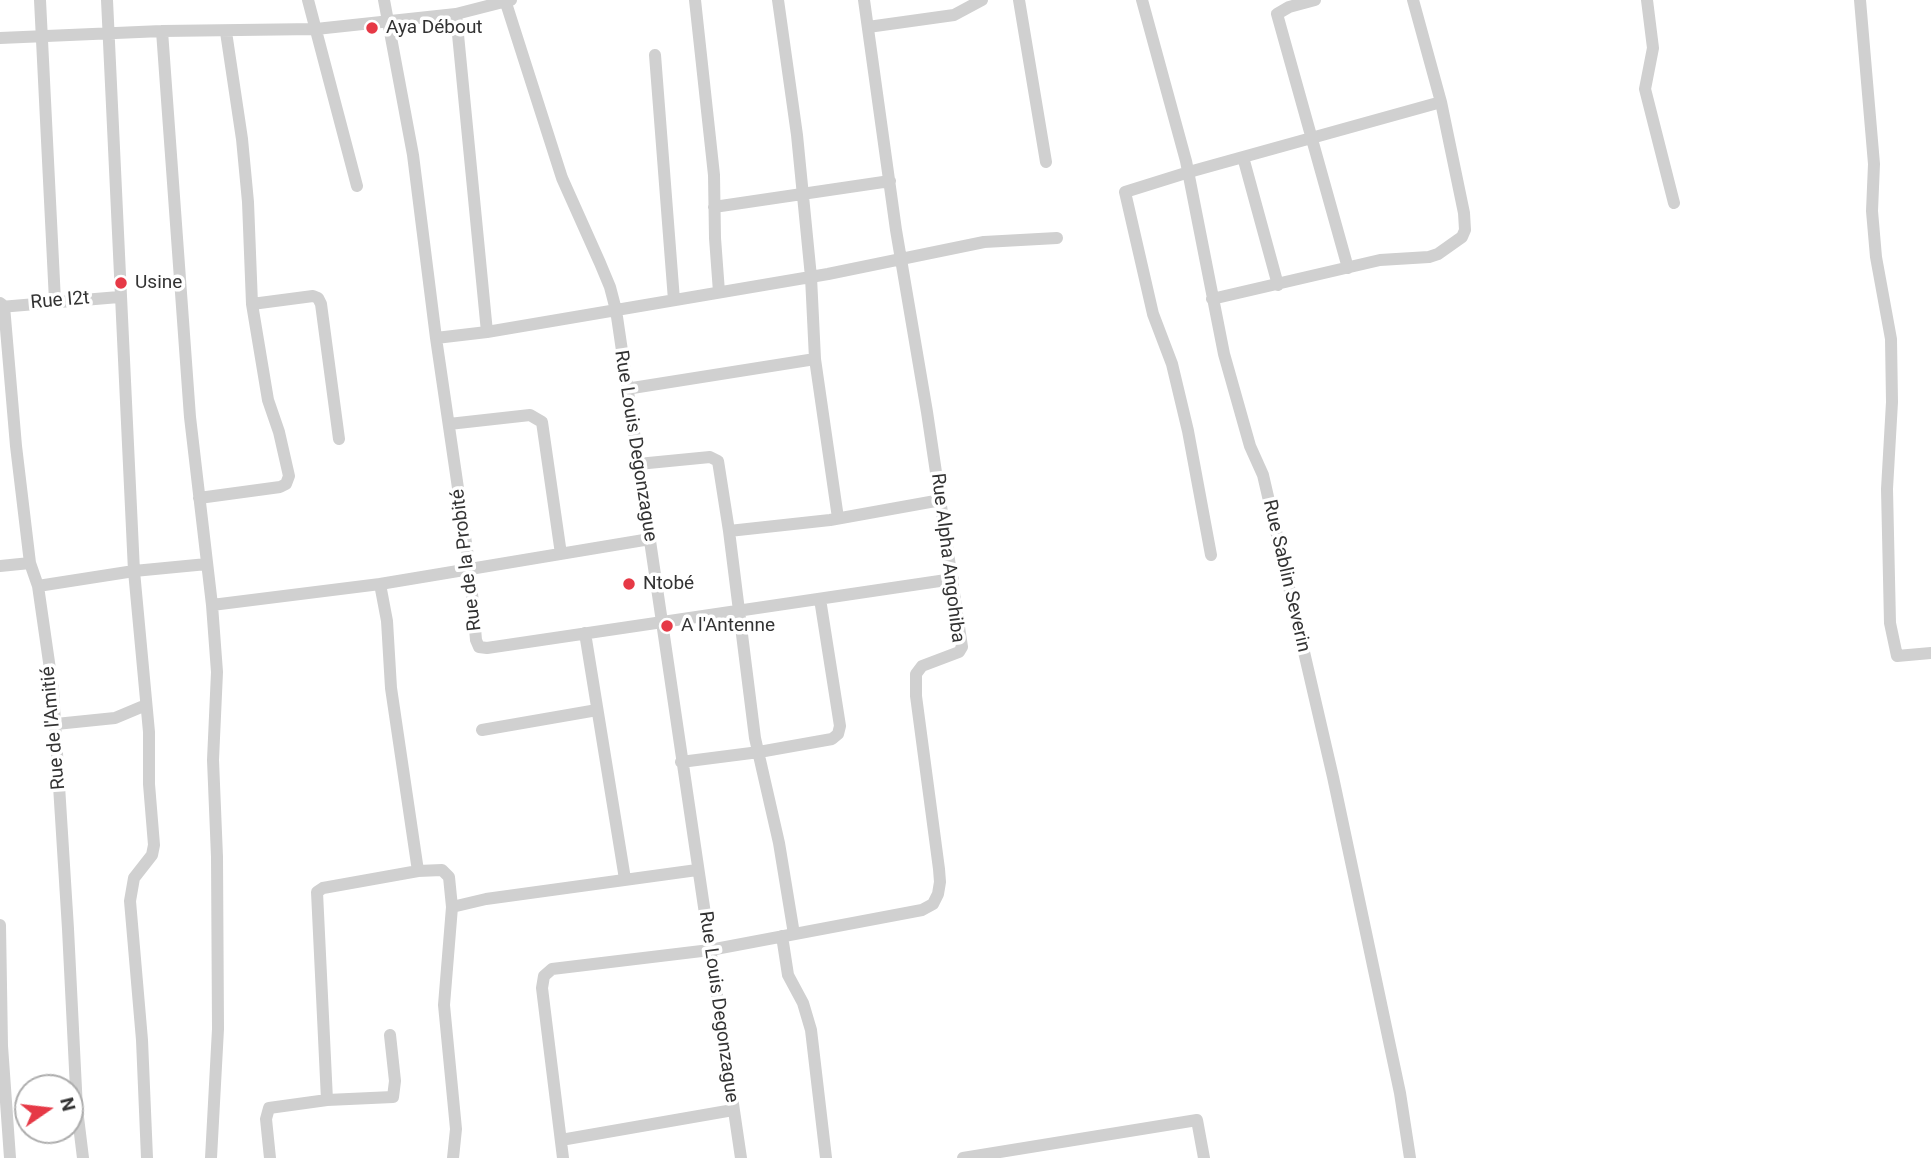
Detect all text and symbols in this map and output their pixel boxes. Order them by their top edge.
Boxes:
place label: Aya Débout [386,17,483,39]
marker: Aya Débout [364,20,380,36]
place label: Usine [135,272,182,294]
marker: Usine [113,275,129,291]
street label: Rue I2t [30,287,90,315]
street label: Rue Louis Degonzague [609,349,661,543]
street label: Rue Alpha Angohiba [925,472,969,644]
street label: Rue de la Probité [447,488,487,632]
street label: Rue Sablin Severin [1257,498,1315,654]
place label: Ntobé [643,573,694,595]
marker: Ntobé [621,576,637,592]
place label: A l'Antenne [681,615,775,637]
marker: A l'Antenne [659,618,675,634]
street label: Rue de l'Amitié [37,665,71,791]
street label: Rue Louis Degonzague [693,910,743,1104]
north arrow [14,1074,84,1144]
text: N [55,1095,81,1114]

